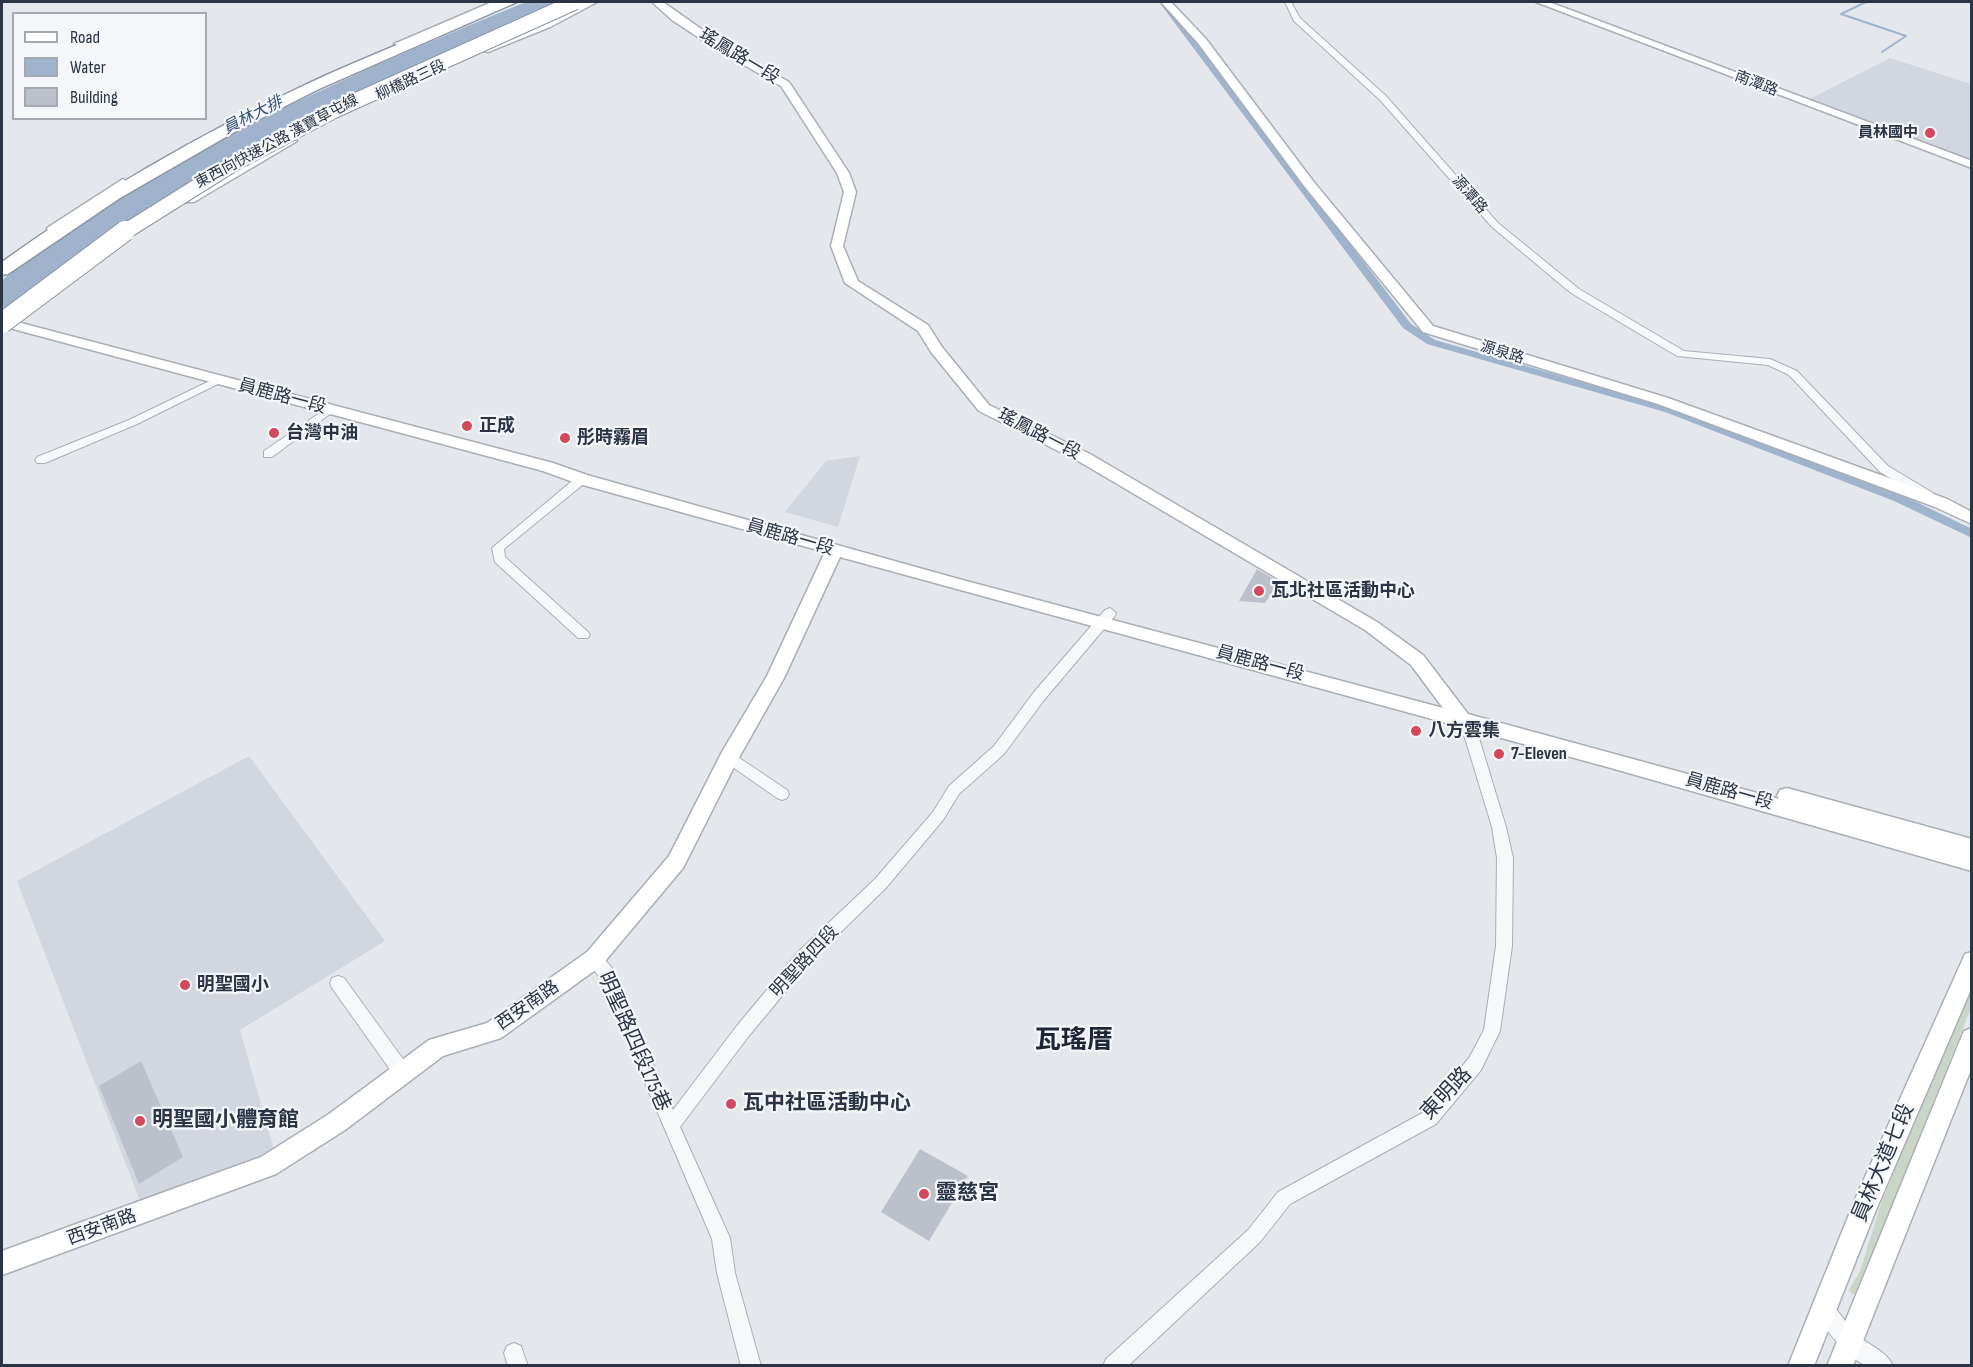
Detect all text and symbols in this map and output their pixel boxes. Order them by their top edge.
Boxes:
legend [12,12,207,120]
street label: 瑤鳳路一段 [695,25,783,89]
text: Road [70,27,100,48]
text: Water [70,57,106,78]
street label: 柳橋路三段 [373,57,449,105]
street label: 南潭路 [1732,68,1780,100]
text: Building [70,87,118,108]
street label: 東西向快速公路 漢寶草屯線 [192,91,362,193]
water label: 員林大排 [220,93,286,139]
place label: 員林國中 [1858,124,1918,142]
marker: 員林國中 [1923,126,1937,140]
street label: 源潭路 [1447,172,1491,218]
street label: 源泉路 [1478,338,1526,368]
street label: 員鹿路一段 [236,375,328,419]
street label: 瑤鳳路一段 [994,405,1084,465]
place label: 正成 [479,415,515,437]
marker: 正成 [460,419,474,433]
place label: 台灣中油 [286,422,358,444]
marker: 台灣中油 [267,426,281,440]
place label: 彤時霧眉 [577,427,649,449]
marker: 彤時霧眉 [558,431,572,445]
street label: 員鹿路一段 [744,515,836,561]
place label: 瓦北社區活動中心 [1271,580,1415,602]
marker: 瓦北社區活動中心 [1252,584,1266,598]
street label: 員鹿路一段 [1214,642,1306,686]
place label: 八方雲集 [1428,720,1500,742]
marker: 八方雲集 [1409,724,1423,738]
place label: 7-Eleven [1511,743,1567,765]
marker: 7-Eleven [1492,747,1506,761]
street label: 員鹿路一段 [1683,769,1775,815]
street label: 明聖路四段 [766,922,844,1002]
street label: 明聖路四段175巷 [591,968,675,1116]
place label: 明聖國小 [197,974,269,996]
street label: 西安南路 [492,977,564,1035]
marker: 明聖國小 [178,978,192,992]
district label: 瓦瑤厝 [1035,1025,1113,1057]
street label: 東明路 [1416,1062,1478,1126]
place label: 瓦中社區活動中心 [743,1091,911,1117]
marker: 瓦中社區活動中心 [724,1097,738,1111]
street label: 員林大道七段 [1848,1100,1920,1226]
place label: 明聖國小體育館 [152,1108,299,1134]
marker: 明聖國小體育館 [133,1114,147,1128]
place label: 靈慈宮 [936,1181,999,1207]
marker: 靈慈宮 [917,1187,931,1201]
street label: 西安南路 [64,1206,140,1250]

